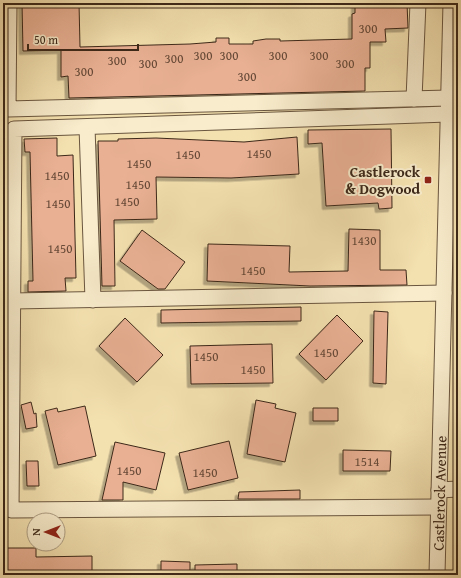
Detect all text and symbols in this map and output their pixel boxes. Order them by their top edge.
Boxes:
house number: 300 [359,19,377,38]
scale bar [28,26,138,52]
text: 50 m [34,31,58,48]
house number: 300 [194,46,212,65]
house number: 300 [220,46,238,65]
house number: 300 [269,46,287,65]
house number: 300 [310,46,328,65]
house number: 300 [165,49,183,68]
house number: 300 [108,51,126,70]
house number: 300 [139,54,157,73]
house number: 300 [336,54,354,73]
house number: 300 [75,62,93,81]
house number: 300 [238,67,256,86]
house number: 1450 [246,144,272,163]
house number: 1450 [175,145,201,164]
house number: 1450 [126,154,152,173]
place label: Castlerock & Dogwood [345,161,420,199]
house number: 1450 [44,166,70,185]
house number: 1450 [125,175,151,194]
marker: Castlerock & Dogwood [423,175,433,185]
house number: 1450 [114,192,140,211]
house number: 1450 [45,194,71,213]
house number: 1430 [351,231,377,250]
house number: 1450 [47,239,73,258]
house number: 1450 [240,261,266,280]
house number: 1450 [313,343,339,362]
house number: 1450 [193,347,219,366]
house number: 1450 [240,360,266,379]
street label: Castlerock Avenue [427,435,451,551]
house number: 1514 [354,452,380,471]
house number: 1450 [116,461,142,480]
house number: 1450 [192,463,218,482]
north arrow [26,512,66,552]
text: N [28,528,44,536]

